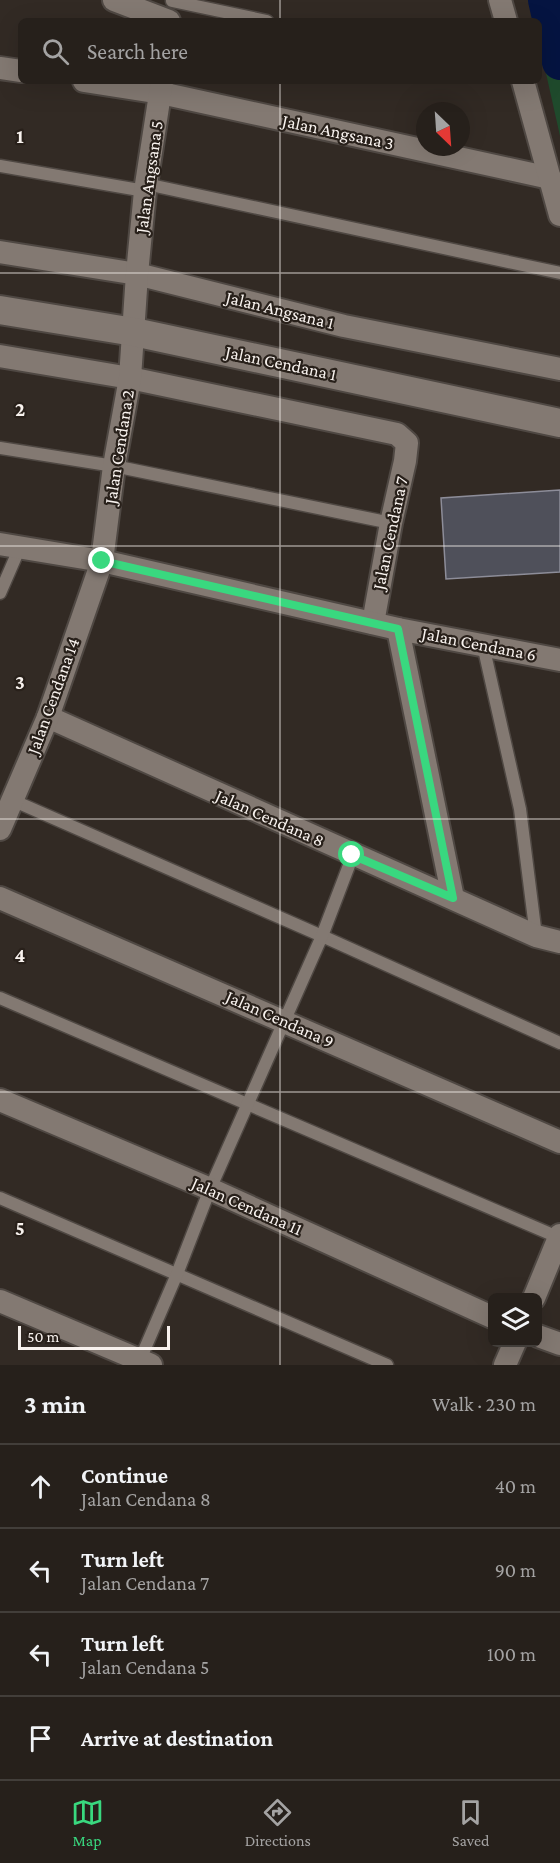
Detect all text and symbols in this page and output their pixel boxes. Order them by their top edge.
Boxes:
search box [18,18,542,84]
icon: search [39,35,72,68]
text: Search here [87,39,188,64]
north arrow [416,102,470,156]
street label: Jalan Angsana 3 [278,110,396,154]
street label: Jalan Angsana 5 [131,119,167,237]
text: 1 [16,125,24,147]
street label: Jalan Angsana 1 [222,286,336,333]
street label: Jalan Cendana 1 [222,341,338,385]
street label: Jalan Cendana 2 [100,388,138,508]
text: 2 [15,398,25,420]
street label: Jalan Cendana 7 [368,475,412,593]
route end [88,547,114,573]
street label: Jalan Cendana 6 [418,623,538,665]
street label: Jalan Cendana 14 [22,635,83,759]
text: 3 [15,671,25,693]
street label: Jalan Cendana 8 [211,784,327,851]
route start [338,841,364,867]
text: 4 [15,944,26,966]
street label: Jalan Cendana 9 [221,985,337,1052]
street label: Jalan Cendana 11 [187,1172,305,1239]
text: 5 [15,1217,25,1239]
map controls [488,1293,542,1347]
button: layers [488,1293,542,1347]
scale bar [18,1323,170,1350]
text: 50 m [27,1328,59,1345]
text: 3 min [24,1390,86,1419]
text: Walk · 230 m [432,1393,536,1415]
text: Continue [81,1463,168,1488]
icon: ahead [24,1470,57,1503]
text: 40 m [495,1475,536,1497]
text: Jalan Cendana 8 [81,1488,211,1510]
text: Turn left [81,1547,164,1572]
icon: left [24,1554,57,1587]
text: 90 m [495,1559,536,1581]
text: Jalan Cendana 7 [81,1572,209,1594]
text: Turn left [81,1631,164,1656]
icon: left [24,1638,57,1671]
text: 100 m [487,1643,536,1665]
text: Jalan Cendana 5 [81,1656,209,1678]
icon: arrive [24,1722,57,1755]
text: Arrive at destination [81,1726,273,1751]
tab: Map [71,1796,104,1849]
tab: Directions [245,1796,311,1849]
tab: Saved [452,1796,489,1849]

